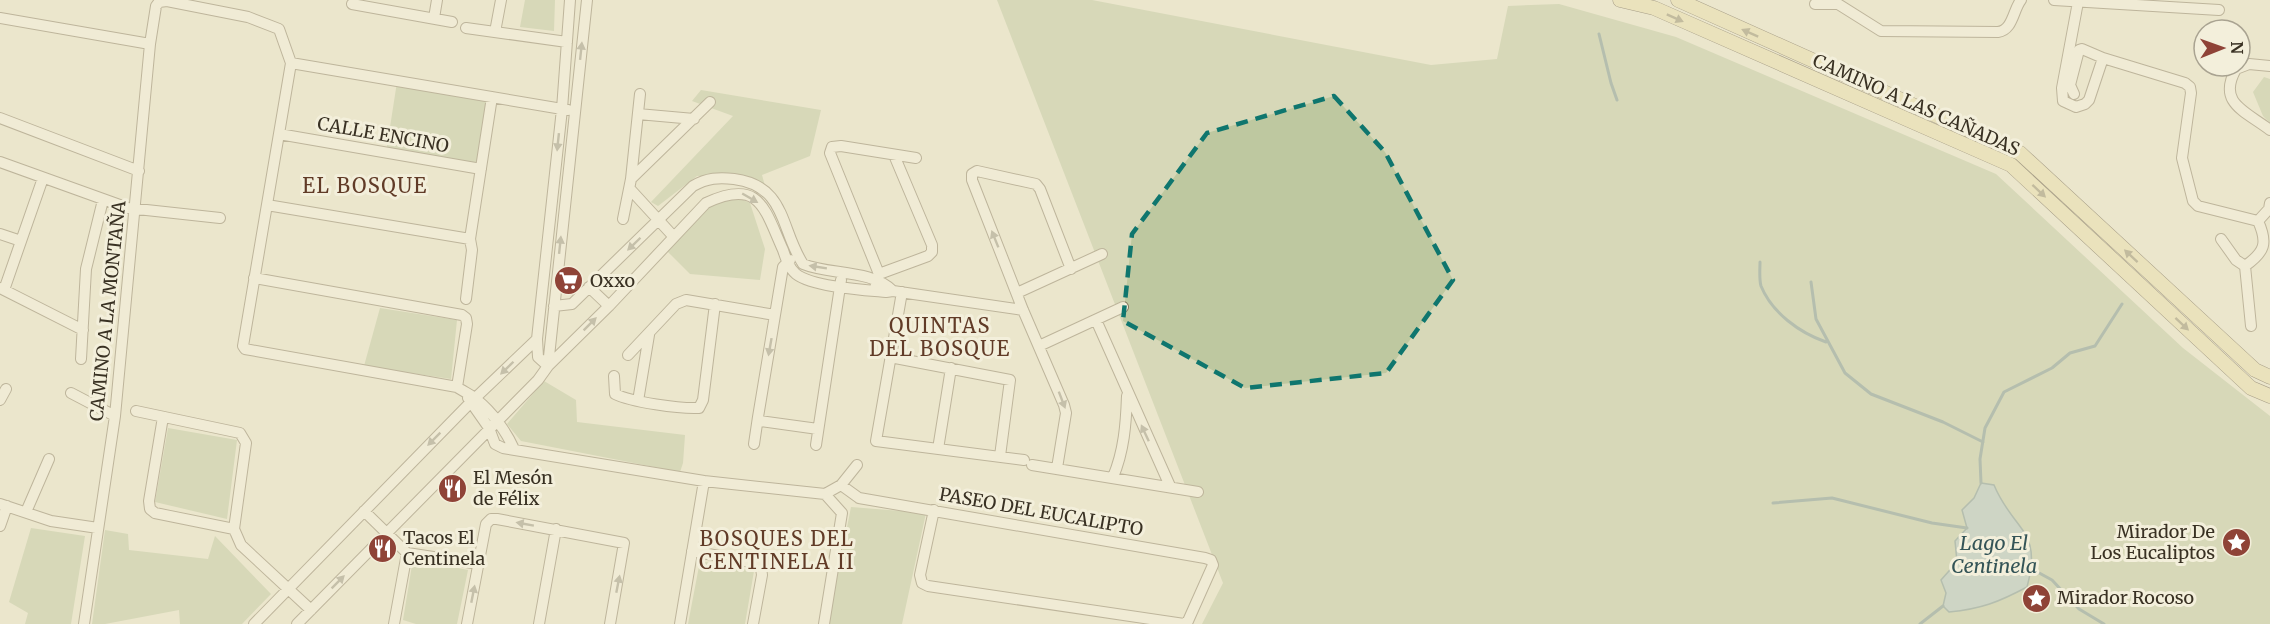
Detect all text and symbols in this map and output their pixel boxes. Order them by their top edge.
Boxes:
one-way arrow [1667,13,1684,22]
north arrow [2192,18,2252,78]
one-way arrow [1742,28,1759,37]
one-way arrow [576,41,586,60]
text: N [2227,41,2247,55]
street label: CAMINO A LAS CAÑADAS [1809,48,2024,161]
street label: CALLE ENCINO [316,112,451,157]
one-way arrow [554,133,563,152]
district label: EL BOSQUE [302,173,428,198]
one-way arrow [2031,184,2046,197]
one-way arrow [742,193,758,204]
street label: CAMINO A LA MONTAÑA [84,199,131,422]
one-way arrow [990,229,1000,247]
one-way arrow [555,235,565,254]
one-way arrow [626,237,641,251]
one-way arrow [2124,249,2139,263]
one-way arrow [808,262,827,271]
supermarket icon: Oxxo [553,265,585,297]
place label: Oxxo [590,269,635,292]
district label: QUINTAS DEL BOSQUE [869,313,1011,361]
one-way arrow [2175,316,2189,330]
one-way arrow [583,318,597,332]
one-way arrow [765,338,774,357]
one-way arrow [500,361,514,375]
one-way arrow [1057,391,1067,409]
one-way arrow [1141,424,1150,441]
one-way arrow [428,432,442,446]
place label: El Mesón de Félix [473,466,553,510]
restaurant icon: El Mesón de Félix [436,472,468,504]
street label: PASEO DEL EUCALIPTO [937,482,1145,541]
one-way arrow [516,519,535,528]
place label: Mirador De Los Eucaliptos [2091,520,2215,564]
place label: Tacos El Centinela [403,526,485,570]
district label: BOSQUES DEL CENTINELA II [699,526,855,574]
place icon: Mirador De Los Eucaliptos [2220,526,2252,558]
water label: Lago El Centinela [1951,530,2037,578]
restaurant icon: Tacos El Centinela [366,532,398,564]
one-way arrow [614,574,623,593]
one-way arrow [330,576,344,590]
place icon: Mirador Rocoso [2020,582,2052,614]
one-way arrow [469,584,478,603]
place label: Mirador Rocoso [2057,586,2194,609]

